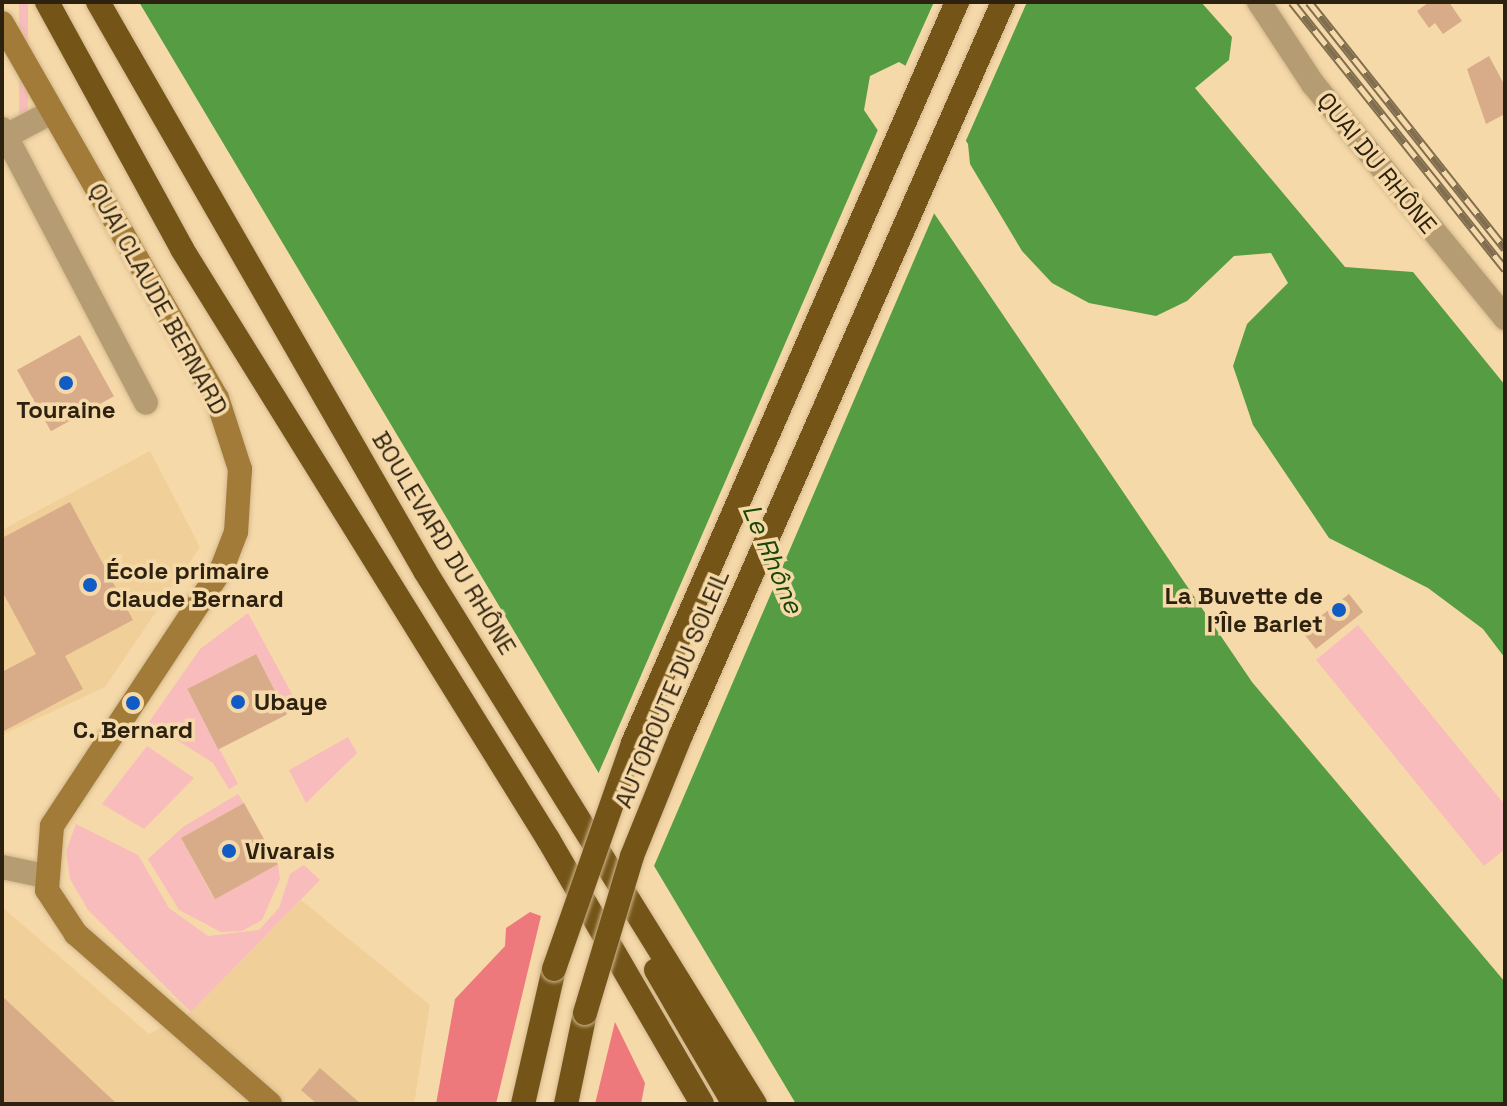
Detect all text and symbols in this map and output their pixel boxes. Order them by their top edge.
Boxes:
street label: QUAI DU RHÔNE [1311,87,1443,239]
street label: QUAI CLAUDE BERNARD [82,178,234,420]
marker: Touraine [57,374,75,392]
place label: Touraine [16,396,116,424]
street label: BOULEVARD DU RHÔNE [366,426,522,660]
water label: Le Rhône [735,500,809,618]
place label: École primaire Claude Bernard [106,557,284,613]
street label: AUTOROUTE DU SOLEIL [609,566,735,812]
marker: École primaire Claude Bernard [81,576,99,594]
place label: La Buvette de l'Île Barlet [1165,582,1323,638]
marker: La Buvette de l'Île Barlet [1330,601,1348,619]
place label: Ubaye [254,688,328,716]
marker: Ubaye [229,693,247,711]
marker: C. Bernard [124,694,142,712]
place label: C. Bernard [72,716,194,744]
place label: Vivarais [245,837,335,865]
marker: Vivarais [220,842,238,860]

